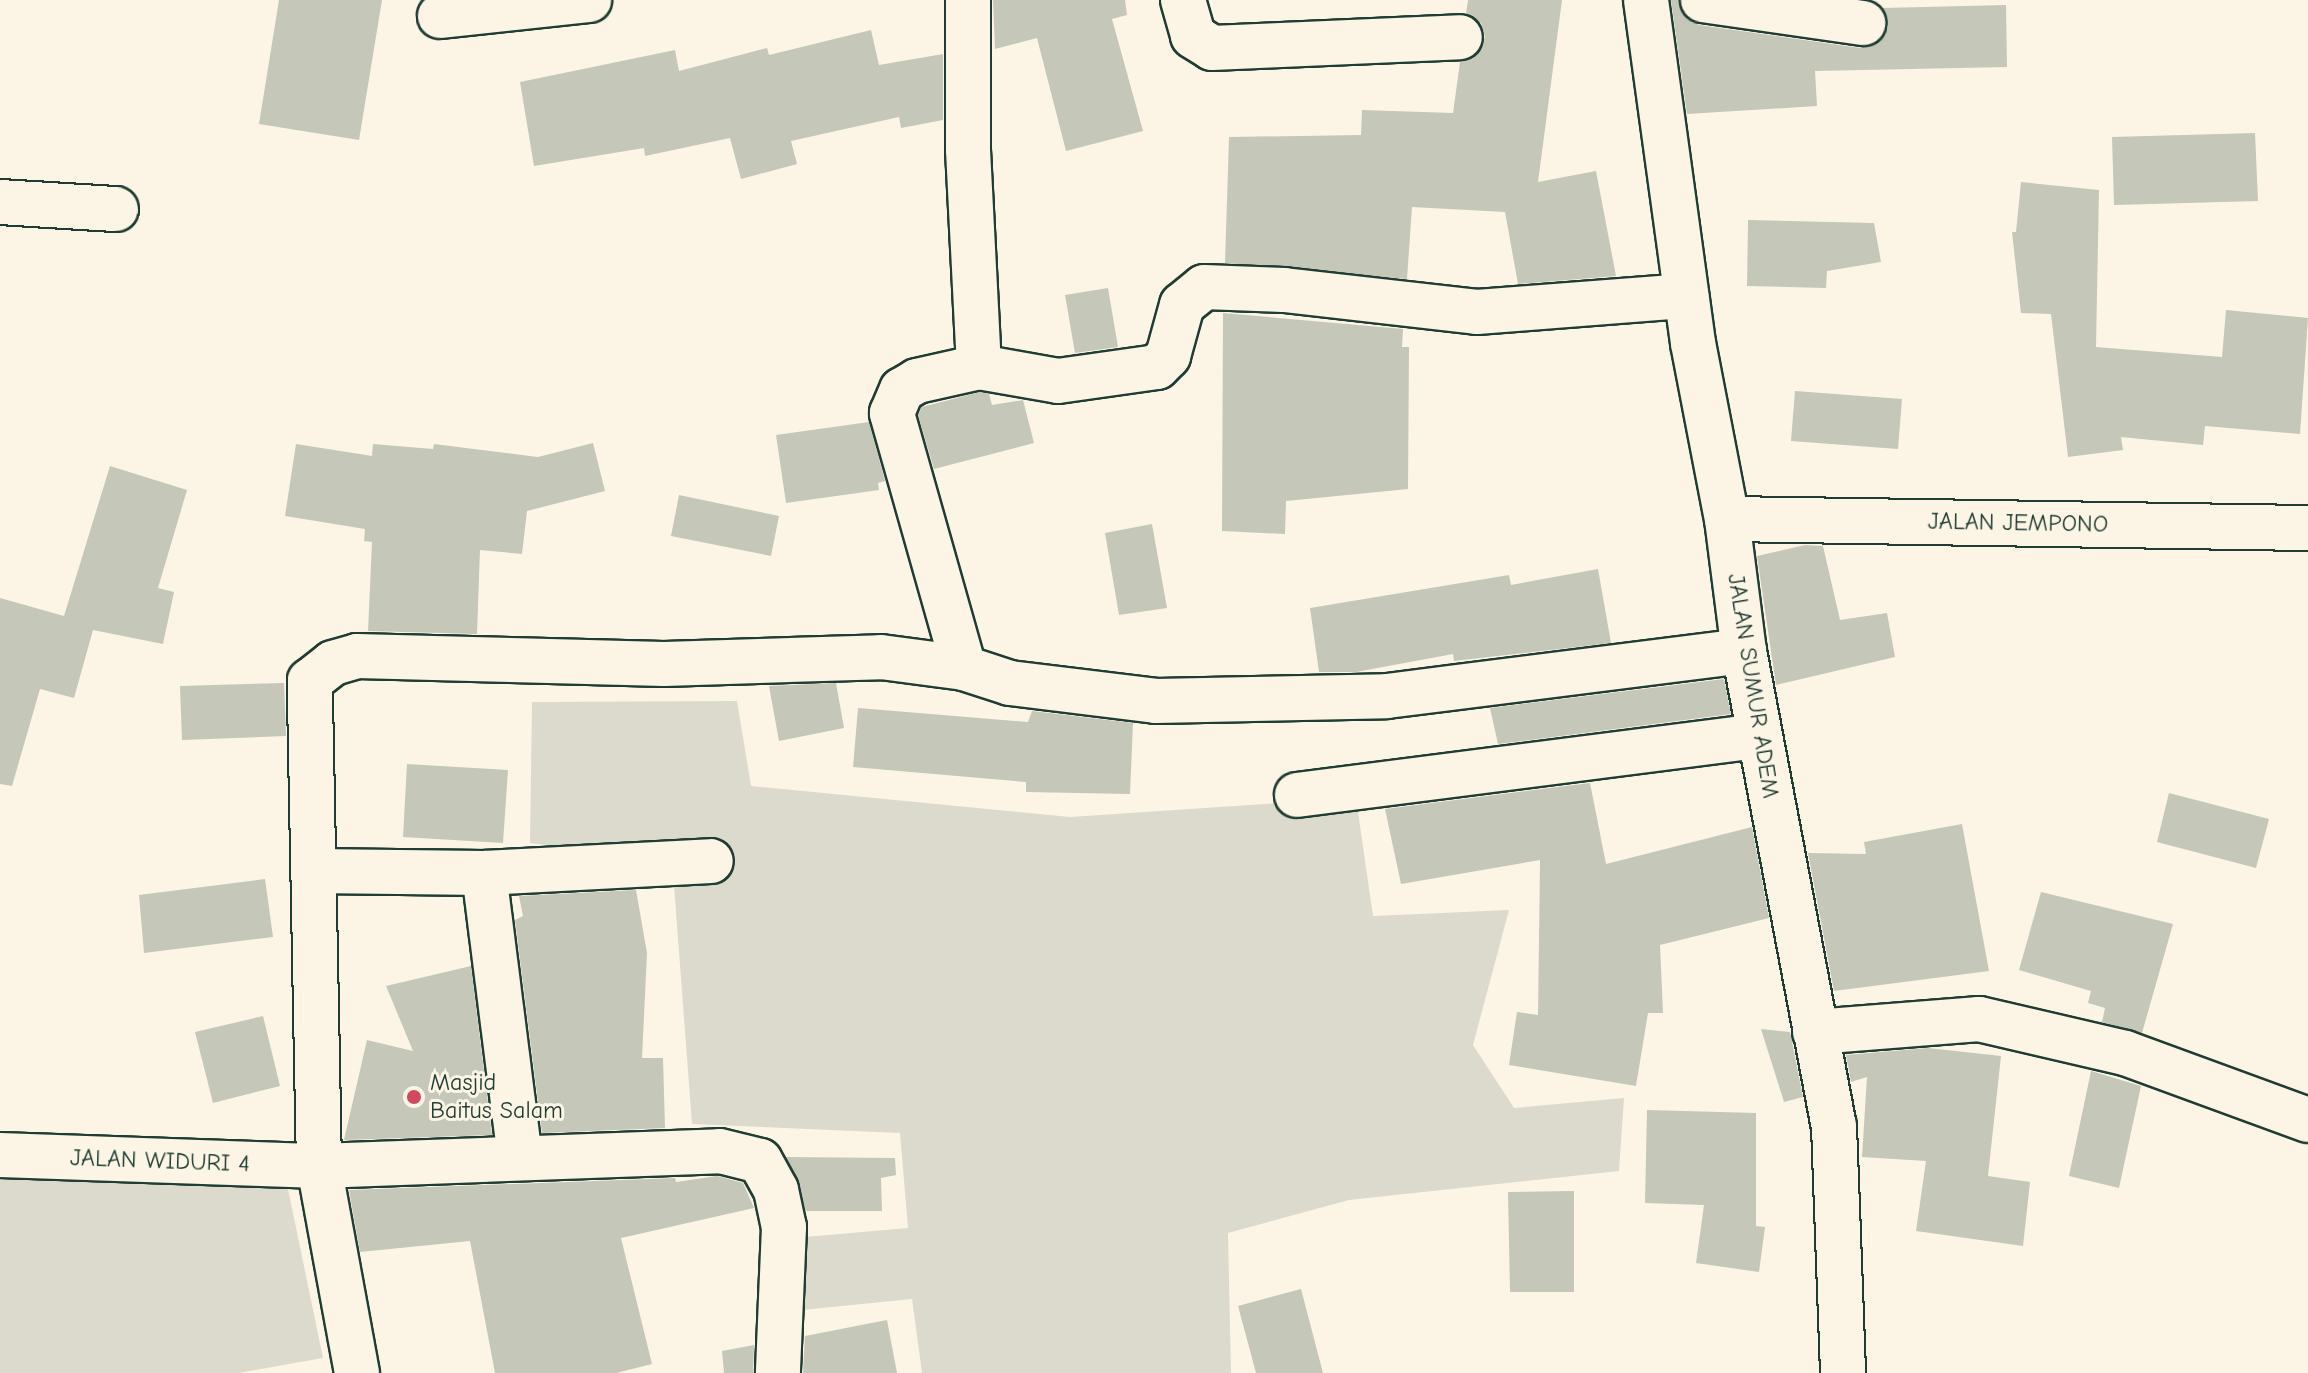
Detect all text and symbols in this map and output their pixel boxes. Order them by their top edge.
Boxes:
street label: JALAN JEMPONO [1928,507,2108,539]
street label: JALAN SUMUR ADEM [1721,572,1785,800]
place label: Masjid Baitus Salam [430,1069,563,1125]
marker: Masjid Baitus Salam [405,1088,423,1106]
street label: JALAN WIDURI 4 [70,1143,250,1179]

